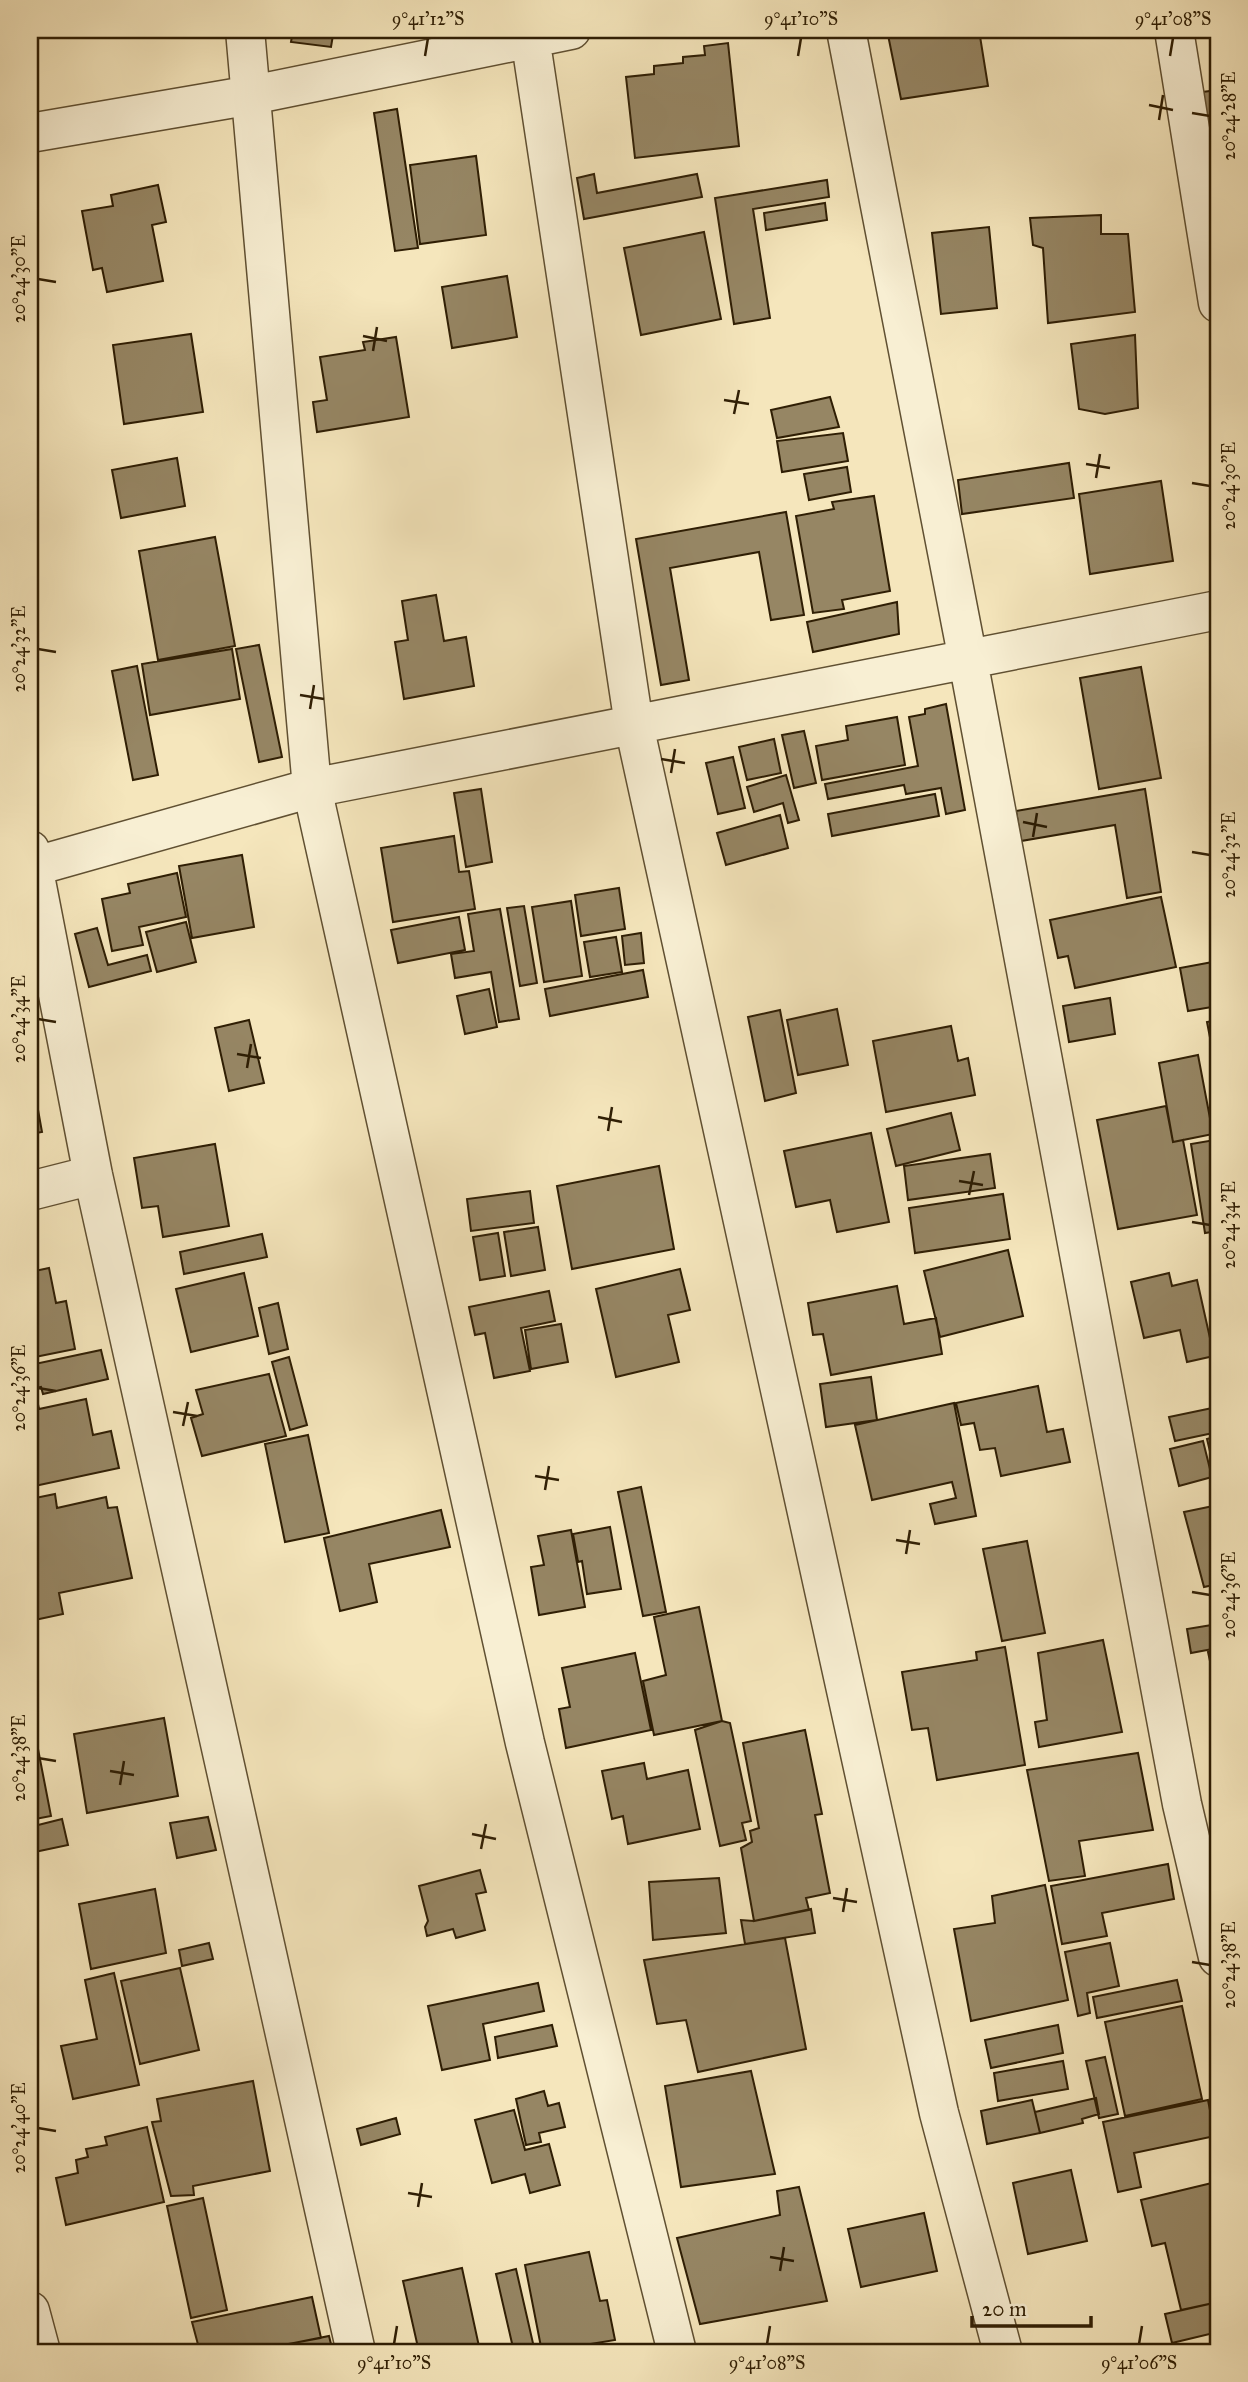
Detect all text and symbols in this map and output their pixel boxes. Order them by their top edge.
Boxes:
text: 9°41'12"S [392,8,464,30]
text: 9°41'10"S [764,8,838,30]
text: 9°41'08"S [1135,8,1211,30]
text: 20°24'28"E [1218,71,1240,160]
text: 20°24'30"E [8,235,30,323]
text: 20°24'30"E [1218,442,1240,530]
text: 20°24'32"E [8,606,30,692]
text: 20°24'32"E [1218,812,1240,898]
text: 20°24'34"E [8,975,30,1063]
text: 20°24'34"E [1218,1181,1240,1269]
text: 20°24'36"E [8,1344,30,1431]
text: 20°24'36"E [1218,1551,1240,1638]
text: 20°24'38"E [8,1714,30,1802]
text: 20°24'38"E [1218,1921,1240,2009]
text: 20°24'40"E [8,2082,30,2174]
scale bar [972,2284,1090,2328]
text: 20 m [982,2296,1027,2322]
text: 9°41'10"S [357,2352,431,2374]
text: 9°41'08"S [729,2352,805,2374]
text: 9°41'06"S [1101,2352,1177,2374]

